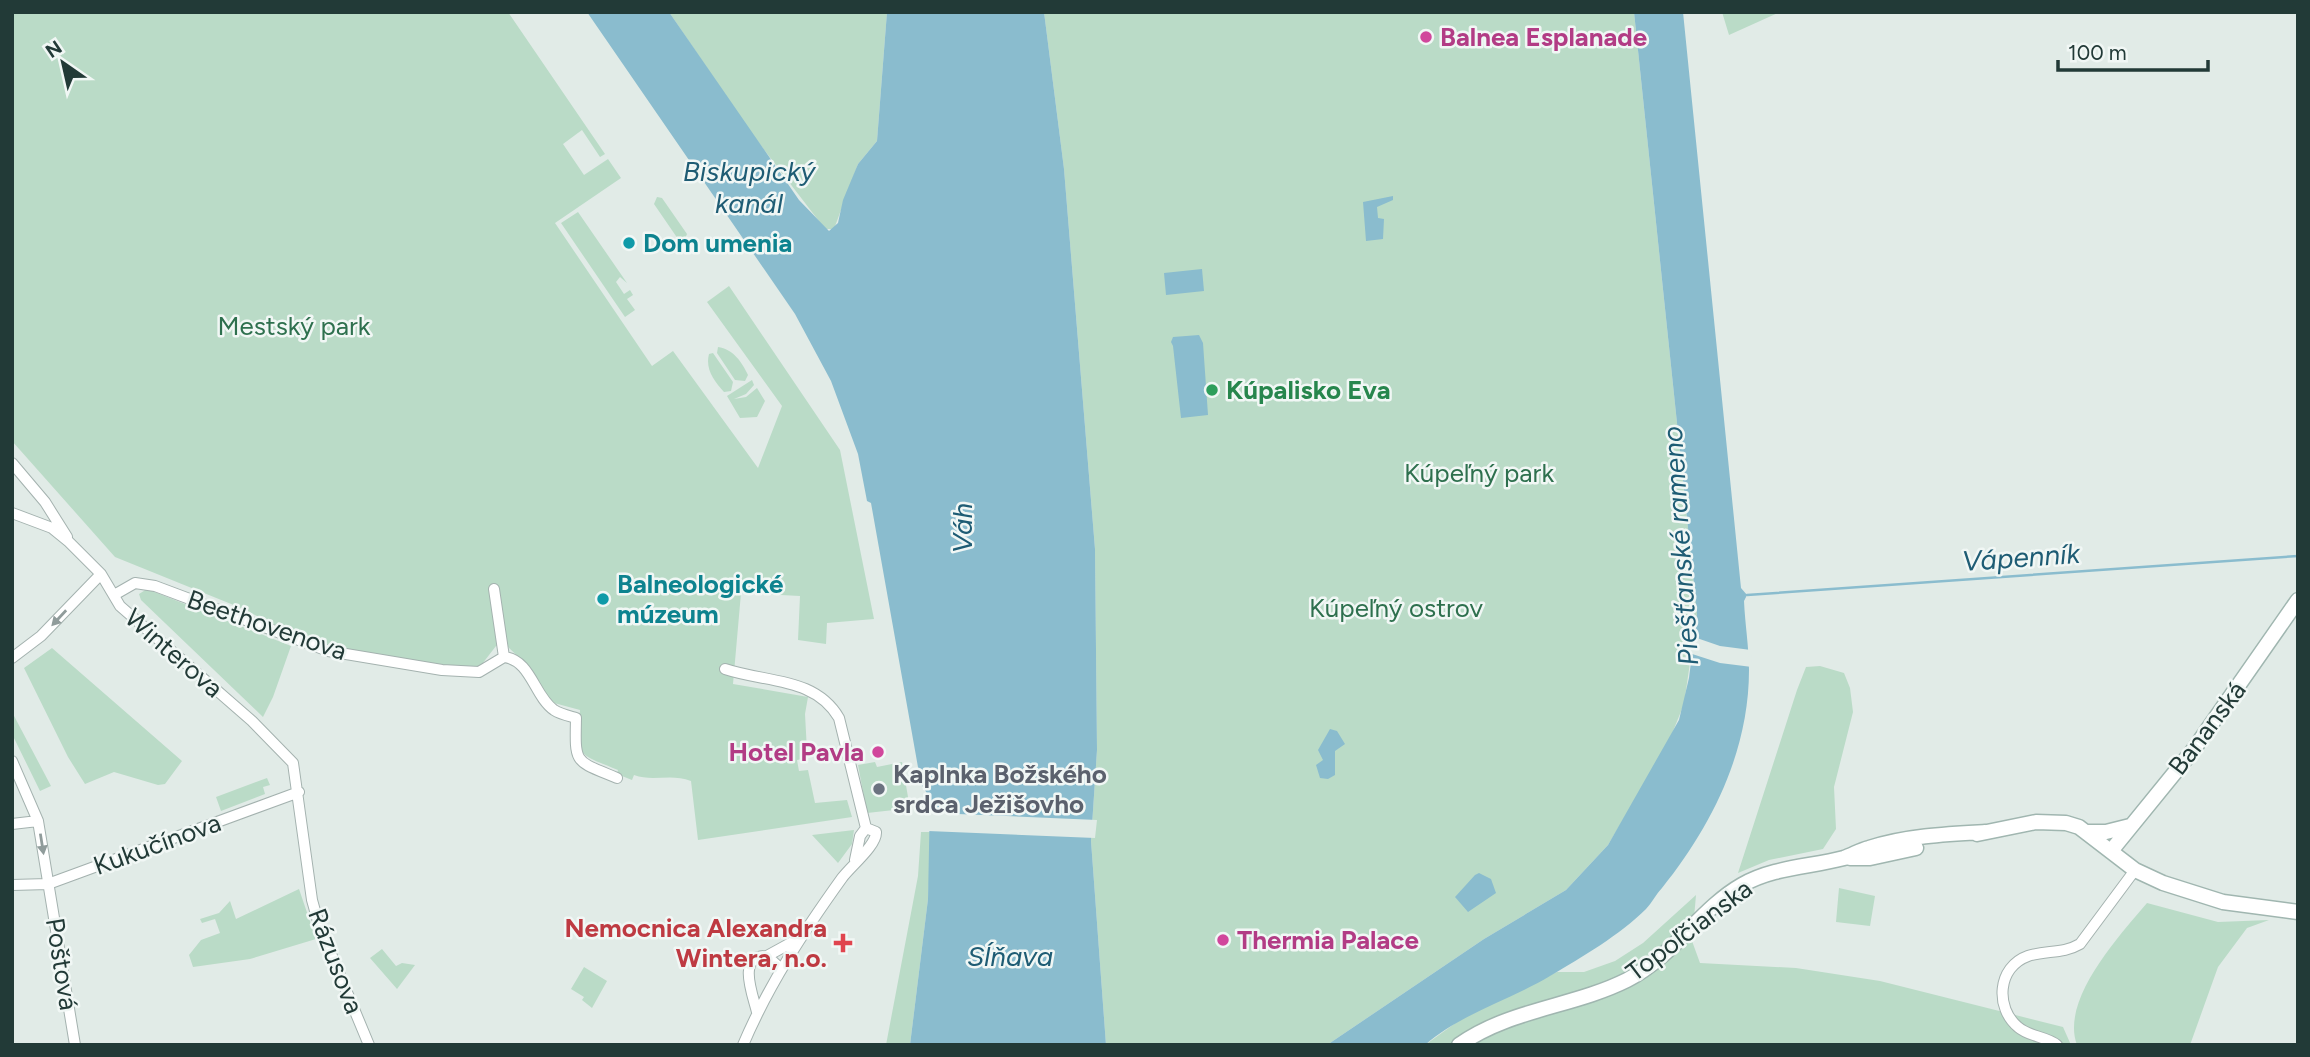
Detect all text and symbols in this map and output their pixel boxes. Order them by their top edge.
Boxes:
place label: Balnea Esplanade [1440,21,1647,53]
north arrow [28,28,98,98]
scale bar [2058,28,2208,72]
marker: Balnea Esplanade [1418,29,1434,45]
text: N [41,36,66,63]
text: 100 m [2068,40,2127,65]
water label: Biskupický kanál [683,154,817,220]
place label: Dom umenia [643,227,792,259]
marker: Dom umenia [621,235,637,251]
park label: Mestský park [218,310,371,342]
place label: Kúpalisko Eva [1226,374,1391,406]
marker: Kúpalisko Eva [1204,382,1220,398]
water label: Piešťanské rameno [1655,425,1705,667]
park label: Kúpeľný park [1404,457,1554,489]
water label: Váh [945,503,979,553]
water label: Vápenník [1961,536,2082,578]
place label: Balneologické múzeum [617,568,783,630]
street label: Beethovenova [183,583,351,667]
marker: Balneologické múzeum [595,591,611,607]
park label: Kúpeľný ostrov [1309,592,1484,624]
street label: Winterova [118,602,230,704]
one-way arrow [51,609,67,626]
street label: Bananská [2161,675,2253,781]
place label: Hotel Pavla [729,736,864,768]
marker: Hotel Pavla [870,744,886,760]
place label: Kaplnka Božského srdca Ježišovho [893,758,1107,820]
marker: Kaplnka Božského srdca Ježišovho [871,781,887,797]
street label: Kukučínova [89,806,225,882]
one-way arrow [37,833,48,855]
street label: Topoľčianska [1620,872,1758,988]
street label: Rázusova [301,904,371,1018]
place label: Nemocnica Alexandra Wintera, n.o. [565,912,827,974]
street label: Poštová [39,916,85,1012]
place label: Thermia Palace [1237,924,1419,956]
marker: Thermia Palace [1215,932,1231,948]
marker: Nemocnica Alexandra Wintera, n.o. [833,933,853,953]
water label: Sĺňava [967,939,1053,973]

